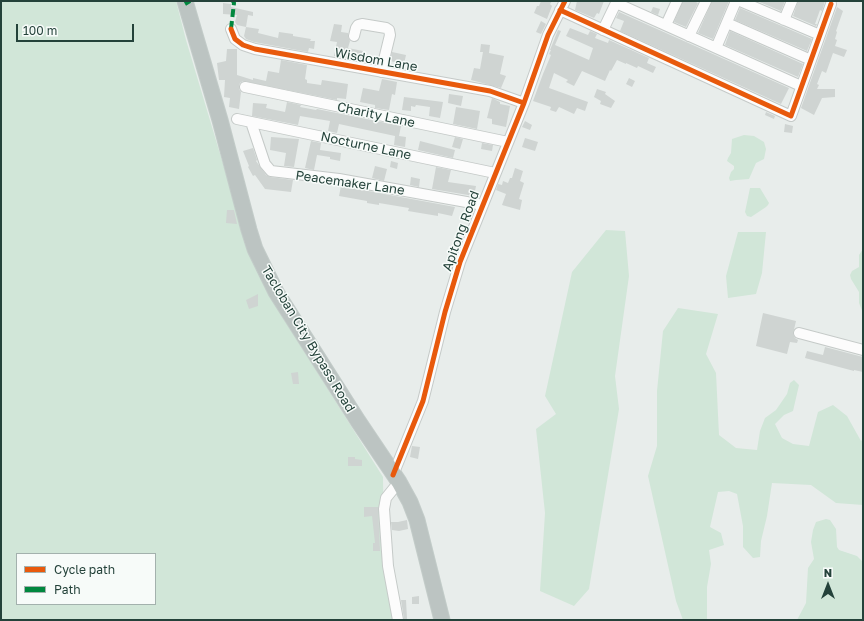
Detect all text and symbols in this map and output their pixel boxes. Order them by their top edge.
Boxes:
scale bar [18,16,136,42]
text: 100 m [23,23,57,38]
street label: Wisdom Lane [333,45,419,75]
street label: Charity Lane [336,99,416,131]
street label: Nocturne Lane [319,129,413,163]
street label: Peacemaker Lane [294,168,406,198]
street label: Apitong Road [439,189,483,273]
street label: Tacloban City Bypass Road [258,263,358,415]
legend [16,553,156,605]
text: Cycle path [54,562,115,577]
north arrow [808,565,848,605]
text: N [824,566,832,579]
text: Path [54,582,81,597]

